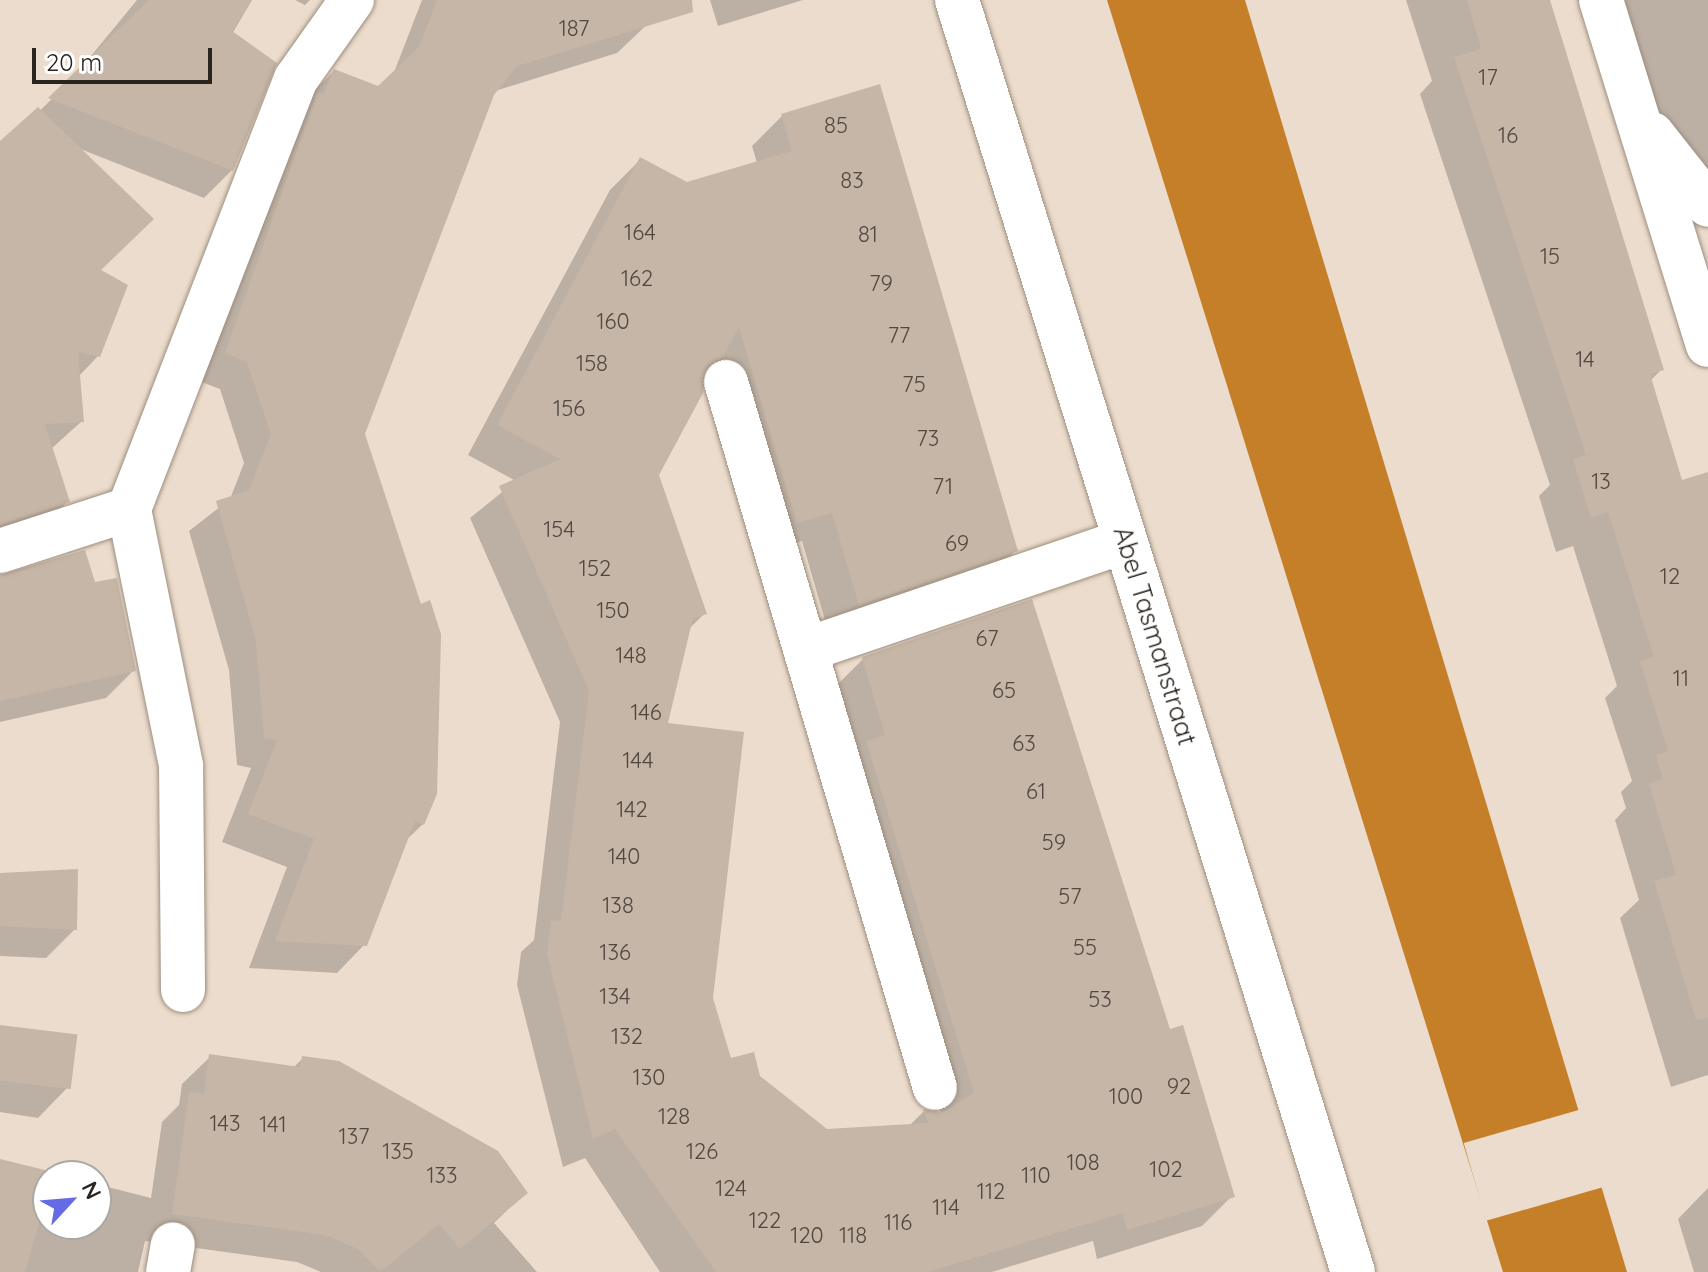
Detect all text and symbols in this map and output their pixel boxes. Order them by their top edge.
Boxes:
house number: 187 [559,16,589,42]
scale bar [36,32,216,82]
text: 20 m [46,47,102,77]
house number: 17 [1478,65,1498,91]
house number: 85 [824,113,848,139]
house number: 16 [1498,123,1518,149]
house number: 83 [840,168,864,194]
house number: 164 [624,220,656,246]
house number: 81 [858,222,878,248]
house number: 15 [1540,244,1560,270]
house number: 162 [621,266,653,292]
house number: 79 [869,271,893,297]
house number: 160 [596,309,630,335]
house number: 77 [888,323,910,349]
house number: 14 [1575,347,1595,373]
house number: 158 [576,351,608,377]
house number: 75 [902,372,926,398]
house number: 156 [553,396,585,422]
house number: 73 [917,426,939,452]
house number: 13 [1591,469,1611,495]
house number: 71 [933,474,953,500]
house number: 154 [543,517,575,543]
street label: Abel Tasmanstraat [1107,523,1203,749]
house number: 69 [945,531,969,557]
house number: 152 [579,556,611,582]
house number: 12 [1660,564,1680,590]
house number: 150 [596,598,630,624]
house number: 67 [975,626,999,652]
house number: 148 [615,643,647,669]
house number: 11 [1673,666,1689,692]
house number: 65 [992,678,1016,704]
house number: 146 [630,700,662,726]
house number: 63 [1012,731,1036,757]
house number: 144 [623,748,653,774]
house number: 61 [1026,779,1046,805]
house number: 142 [616,797,648,823]
house number: 59 [1042,830,1066,856]
house number: 140 [608,844,640,870]
house number: 57 [1058,884,1082,910]
house number: 138 [602,893,634,919]
house number: 55 [1073,935,1097,961]
house number: 136 [599,940,631,966]
house number: 134 [599,984,631,1010]
house number: 53 [1088,987,1112,1013]
house number: 132 [611,1024,643,1050]
house number: 130 [633,1065,665,1091]
house number: 92 [1167,1074,1191,1100]
house number: 100 [1109,1084,1143,1110]
house number: 128 [658,1104,690,1130]
house number: 143 [210,1111,240,1137]
house number: 141 [259,1112,287,1138]
house number: 137 [339,1124,369,1150]
house number: 135 [382,1139,414,1165]
house number: 126 [686,1139,718,1165]
house number: 108 [1066,1150,1100,1176]
house number: 102 [1149,1157,1183,1183]
north arrow [32,1160,112,1240]
house number: 133 [426,1163,458,1189]
house number: 110 [1021,1163,1051,1189]
house number: 124 [715,1176,747,1202]
text: N [76,1177,108,1204]
house number: 112 [977,1179,1005,1205]
house number: 114 [932,1195,960,1221]
house number: 122 [749,1208,781,1234]
house number: 116 [884,1210,912,1236]
house number: 120 [790,1223,824,1249]
house number: 118 [839,1223,867,1249]

